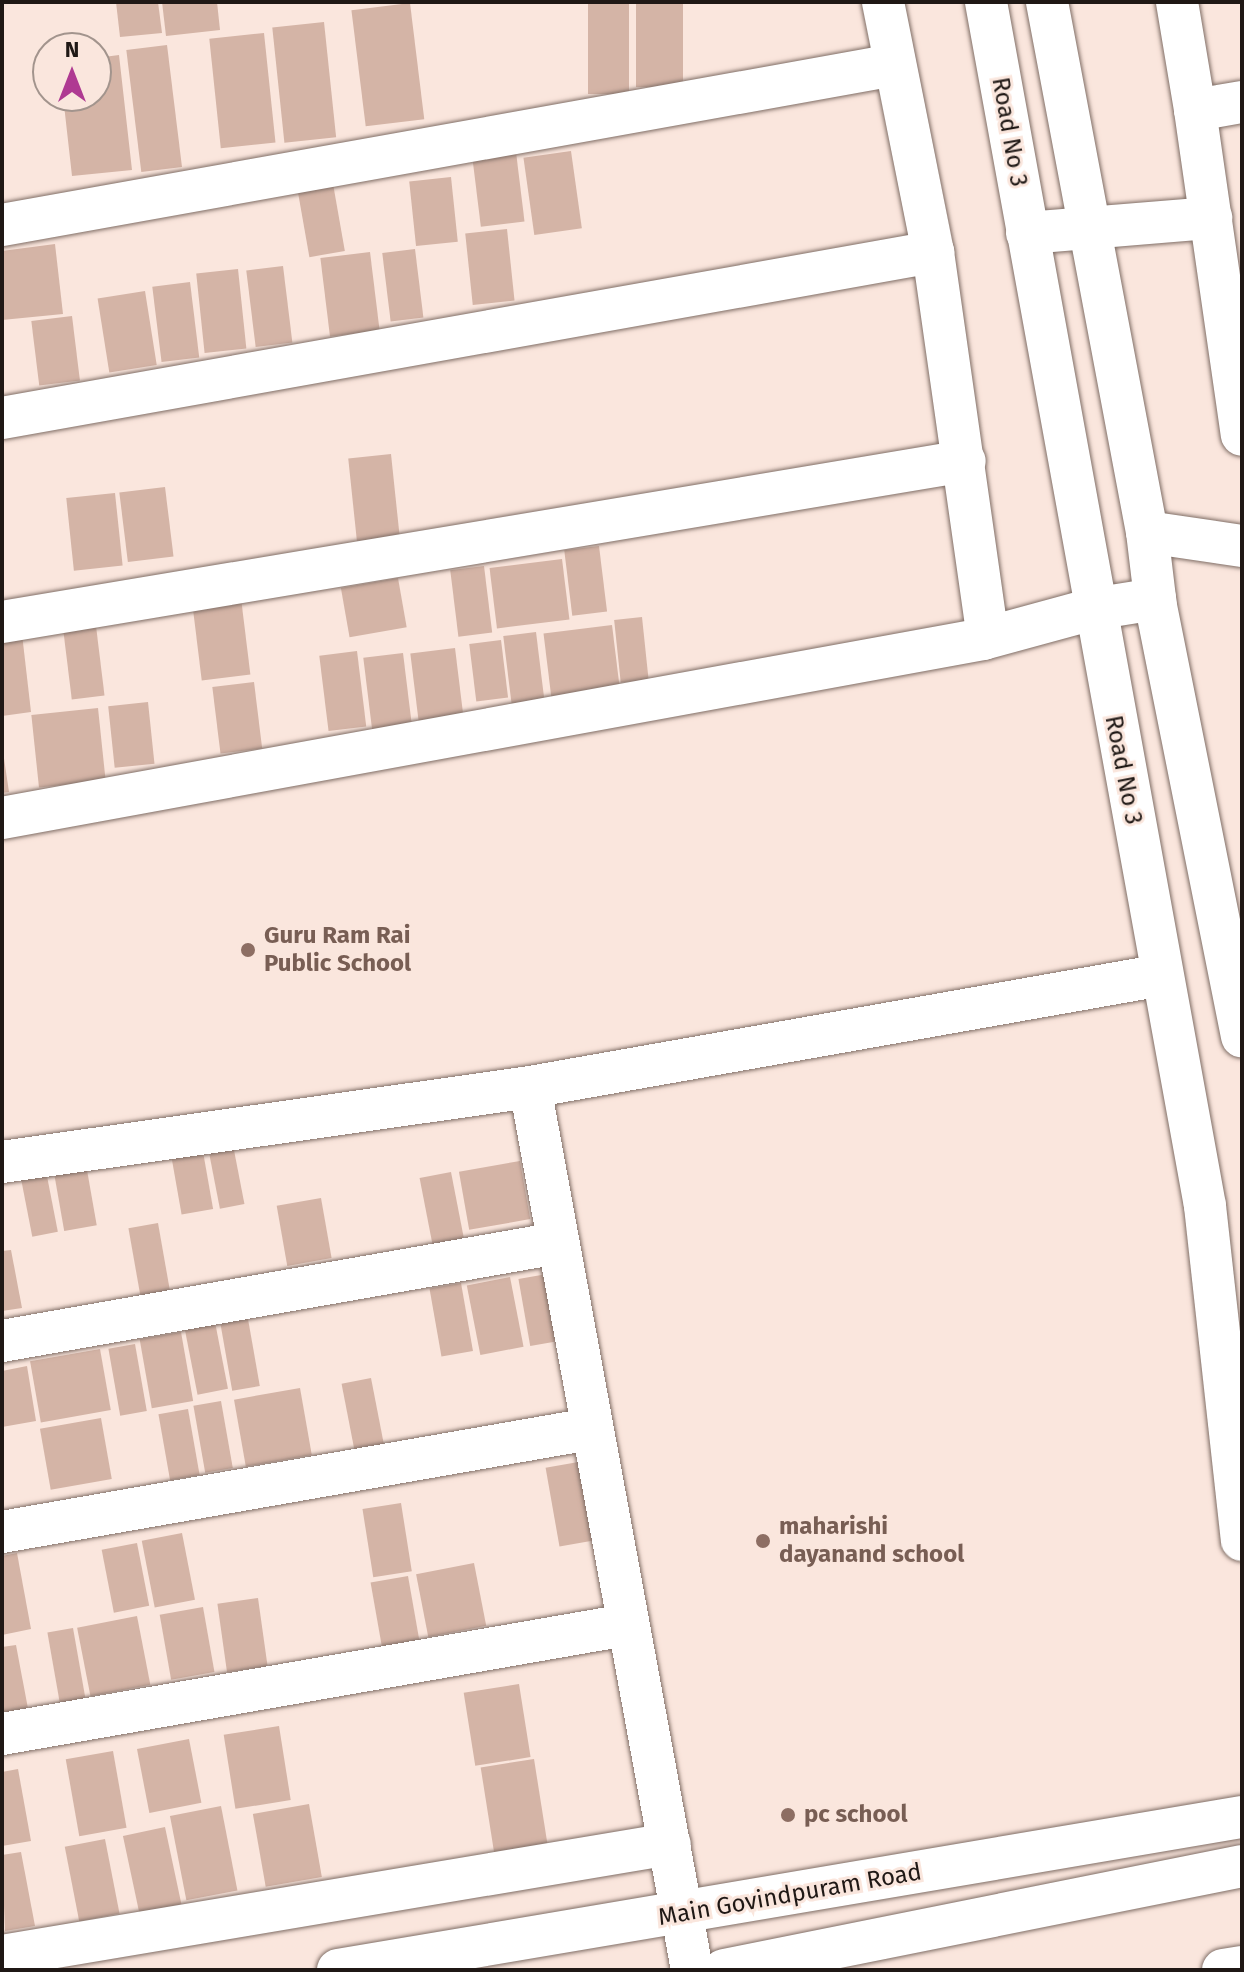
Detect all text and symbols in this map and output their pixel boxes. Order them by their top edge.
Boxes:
north arrow [32,32,112,112]
text: N [65,36,79,63]
street label: Road No 3 [985,75,1033,189]
street label: Road No 3 [1098,713,1148,827]
place label: Guru Ram Rai Public School [264,922,411,978]
marker: Guru Ram Rai Public School [239,941,257,959]
place label: maharishi dayanand school [779,1513,964,1569]
marker: maharishi dayanand school [754,1532,772,1550]
place label: pc school [804,1801,908,1829]
marker: pc school [779,1806,797,1824]
street label: Main Govindpuram Road [656,1858,924,1932]

